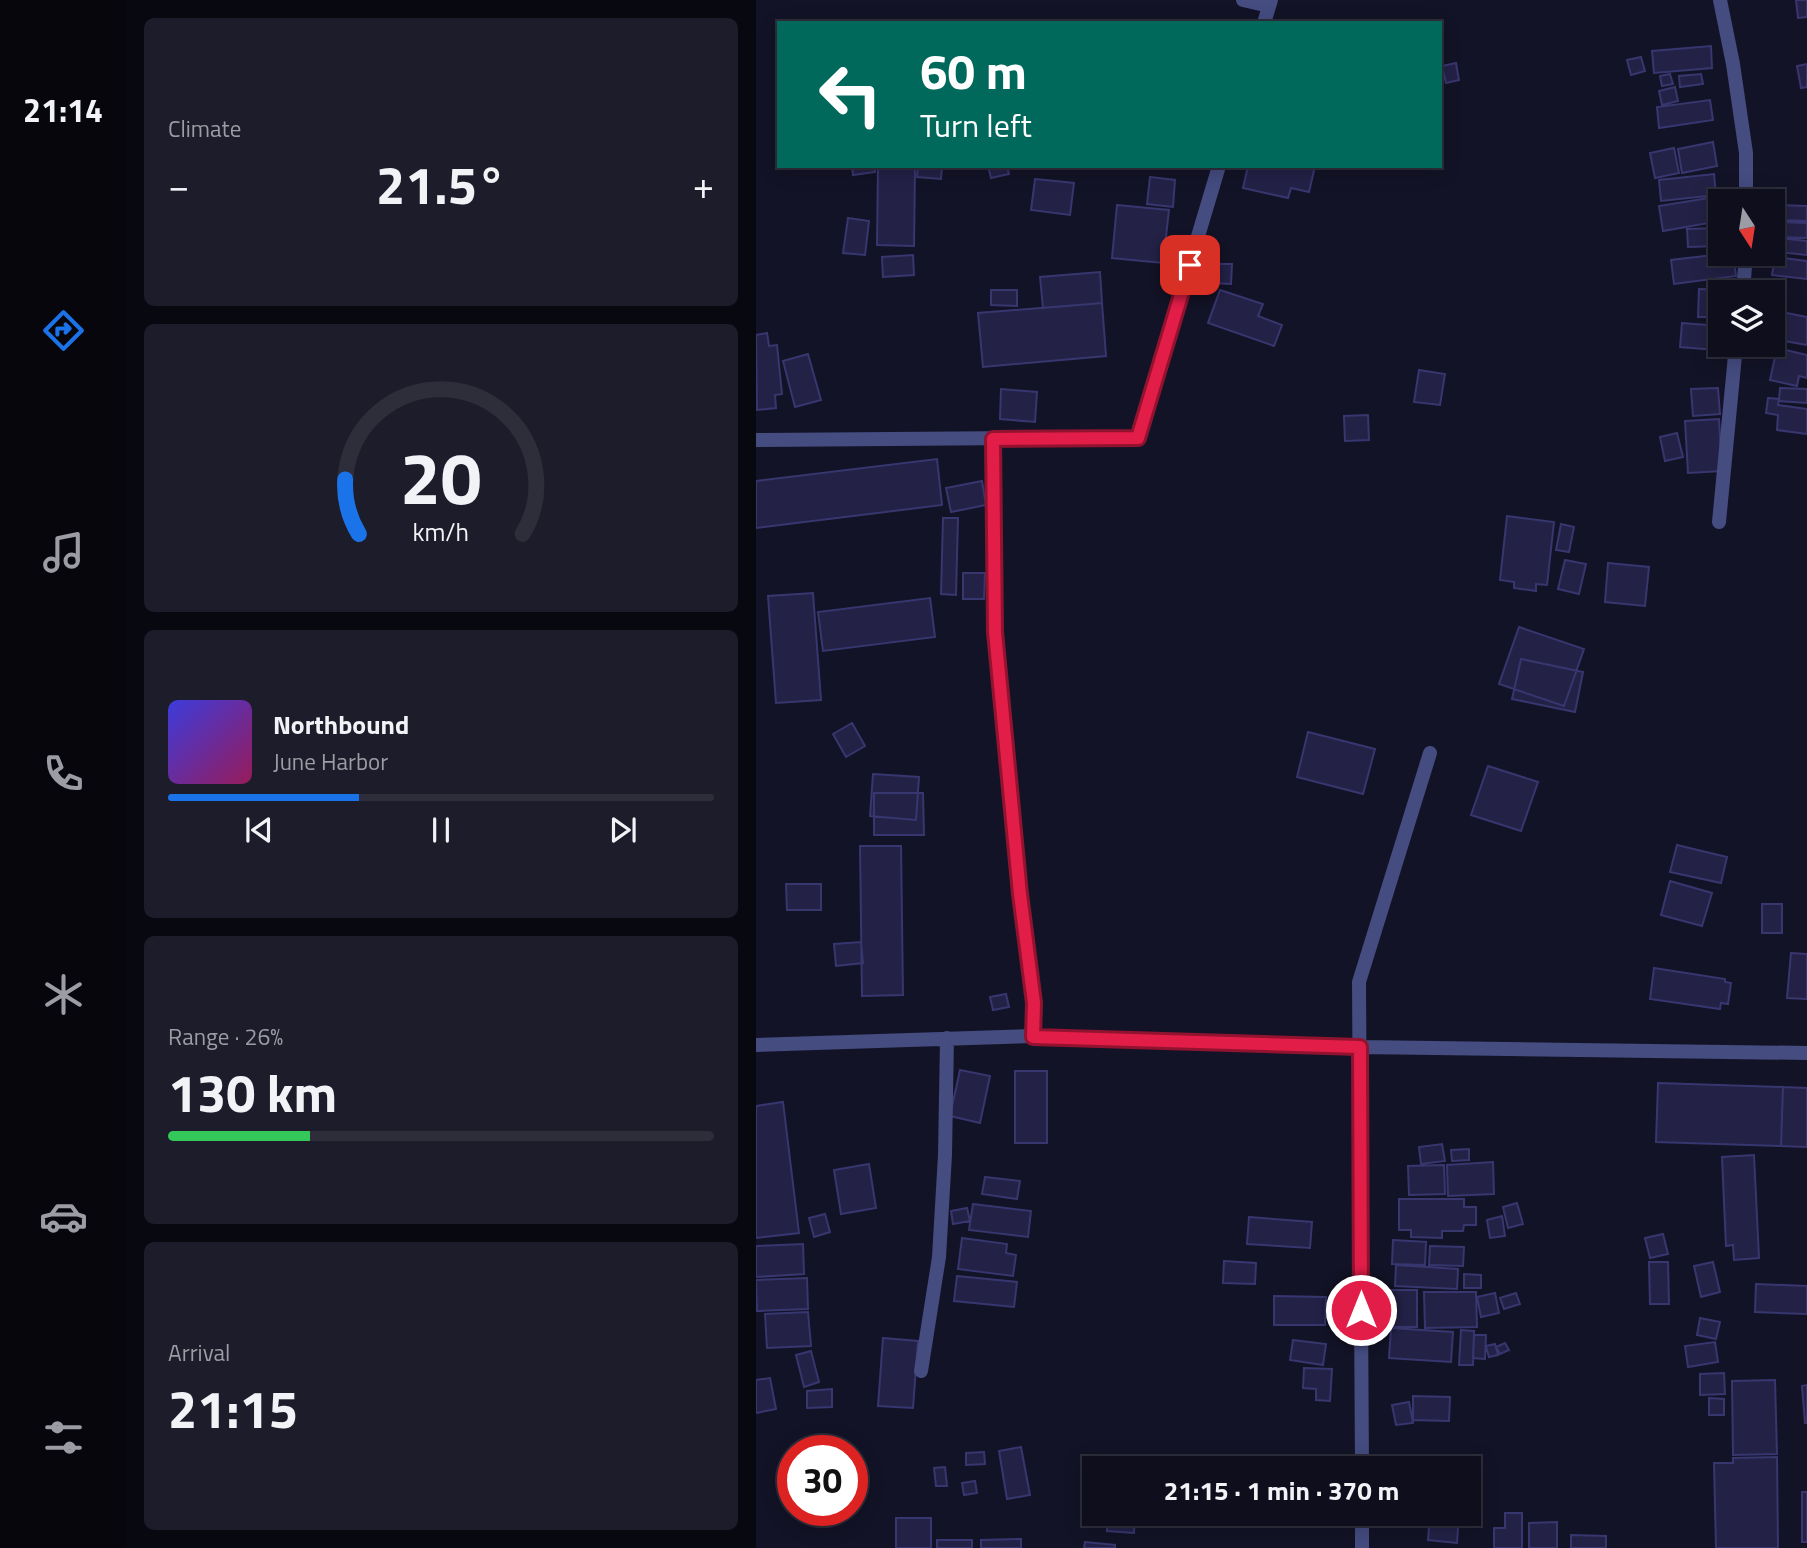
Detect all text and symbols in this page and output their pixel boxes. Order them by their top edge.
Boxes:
text: 60 m [920,33,1027,108]
icon: left [805,49,896,140]
text: 21:14 [23,86,103,134]
text: Turn left [920,101,1032,149]
text: Climate [168,111,241,146]
text: 21.5° [376,145,506,224]
text: − [168,156,189,214]
text: + [693,156,714,214]
north arrow [1708,189,1785,266]
map controls [1708,189,1785,357]
pin [1160,235,1220,295]
icon: arrive [1171,246,1209,284]
button: layers [1708,280,1785,357]
icon: directions [39,306,88,355]
text: 20 [400,422,482,532]
text: km/h [413,513,469,551]
icon: music [39,528,88,577]
text: Northbound [273,705,409,744]
text: June Harbor [273,744,388,779]
icon: phone [39,749,88,798]
icon: previous [240,811,278,849]
icon: pause [422,811,460,849]
icon: next [604,811,642,849]
icon: climate [39,970,88,1019]
text: Range · 26% [168,1019,283,1054]
text: 130 km [168,1053,337,1132]
icon: car [39,1192,88,1241]
position arrow [1324,1273,1398,1347]
text: Arrival [168,1335,230,1370]
text: 21:15 [168,1369,298,1448]
icon: filters [39,1413,88,1462]
speed limit sign: 30 [777,1435,868,1526]
text: 21:15 · 1 min · 370 m [1164,1471,1399,1510]

